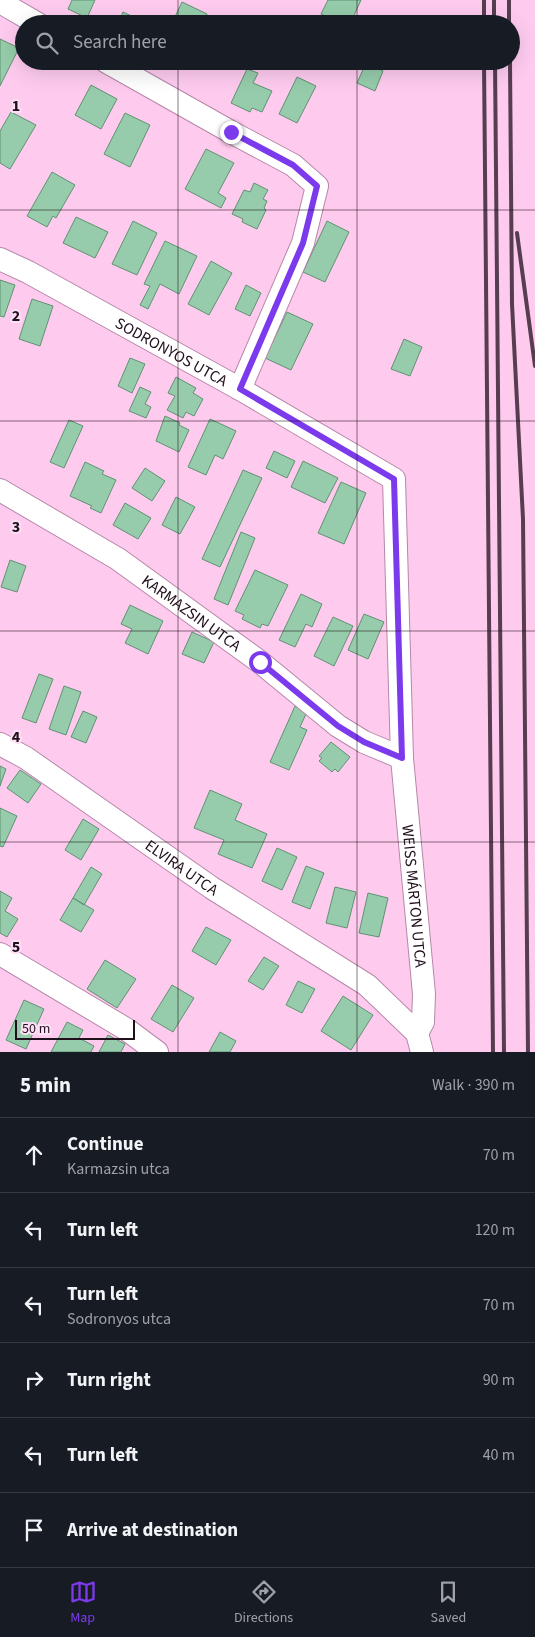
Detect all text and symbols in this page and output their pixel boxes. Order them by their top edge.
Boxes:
search box [15,15,520,70]
icon: search [33,29,61,57]
text: Search here [73,29,167,56]
text: 1 [12,95,20,117]
route end [220,121,243,144]
text: 2 [12,305,20,327]
street label: SODRONYOS UTCA [111,312,232,392]
text: 3 [12,516,20,538]
street label: KARMAZSIN UTCA [137,570,246,657]
route start [249,651,272,674]
text: 4 [12,726,21,748]
street label: WEISS MÁRTON UTCA [396,824,431,969]
street label: ELVIRA UTCA [140,835,223,901]
text: 5 [12,936,20,958]
scale bar [15,1017,135,1040]
text: 50 m [22,1019,50,1039]
text: 5 min [20,1070,71,1100]
text: Walk · 390 m [432,1074,515,1096]
text: Continue [67,1131,144,1158]
icon: ahead [20,1141,48,1169]
text: 70 m [483,1144,515,1166]
text: Karmazsin utca [67,1158,170,1180]
icon: left [20,1216,48,1244]
text: Turn left [67,1217,138,1244]
text: 120 m [475,1219,515,1241]
text: Turn left [67,1281,138,1308]
icon: left [20,1291,48,1319]
text: 70 m [483,1294,515,1316]
text: Sodronyos utca [67,1308,171,1330]
icon: right [20,1366,48,1394]
text: Turn right [67,1367,151,1394]
text: 90 m [483,1369,515,1391]
icon: left [20,1441,48,1469]
text: Turn left [67,1442,138,1469]
text: 40 m [483,1444,515,1466]
icon: arrive [20,1516,48,1544]
text: Arrive at destination [67,1517,238,1544]
tab: Map [69,1578,97,1628]
tab: Directions [234,1578,293,1628]
tab: Saved [431,1578,466,1628]

